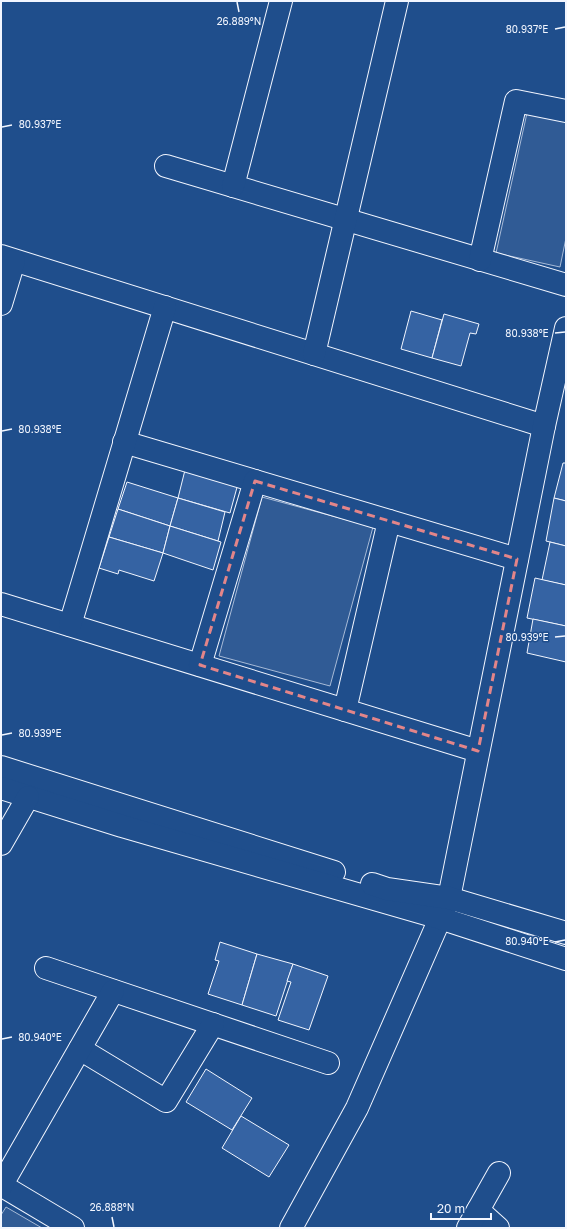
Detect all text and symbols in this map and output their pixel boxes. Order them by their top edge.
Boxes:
text: 26.889°N [217,15,261,27]
text: 80.937°E [506,23,548,35]
text: 80.937°E [19,118,61,130]
text: 80.938°E [505,327,549,339]
text: 80.938°E [18,423,62,435]
text: 80.939°E [505,631,549,643]
text: 80.939°E [18,727,62,739]
text: 80.940°E [505,935,549,947]
text: 80.940°E [18,1031,62,1043]
scale bar [431,1195,491,1221]
text: 26.888°N [90,1201,134,1213]
text: 20 m [437,1201,465,1216]

